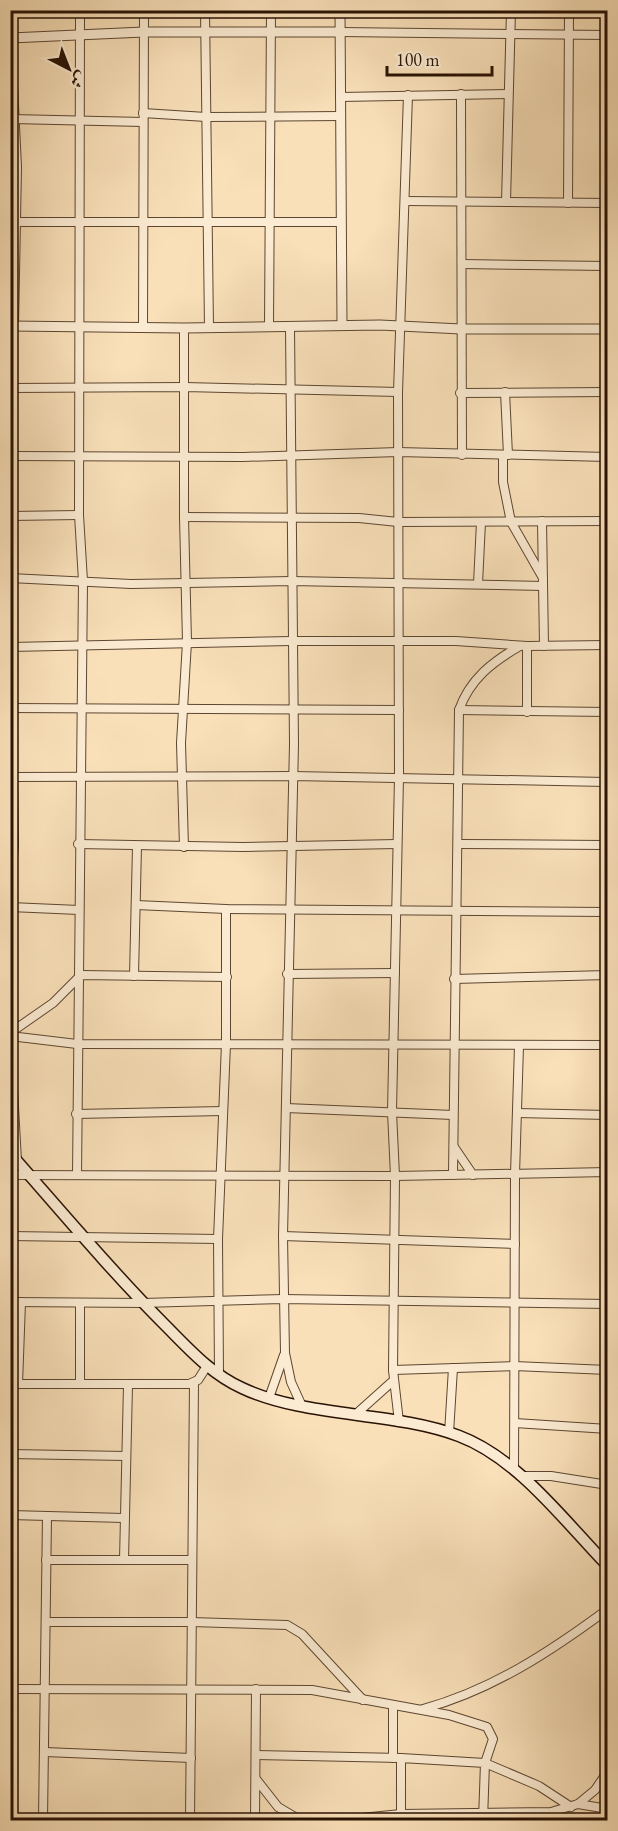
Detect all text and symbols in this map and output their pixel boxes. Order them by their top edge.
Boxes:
north arrow [39,39,99,99]
scale bar [387,39,492,77]
text: 100 m [396,48,440,71]
text: ش [66,67,92,93]

